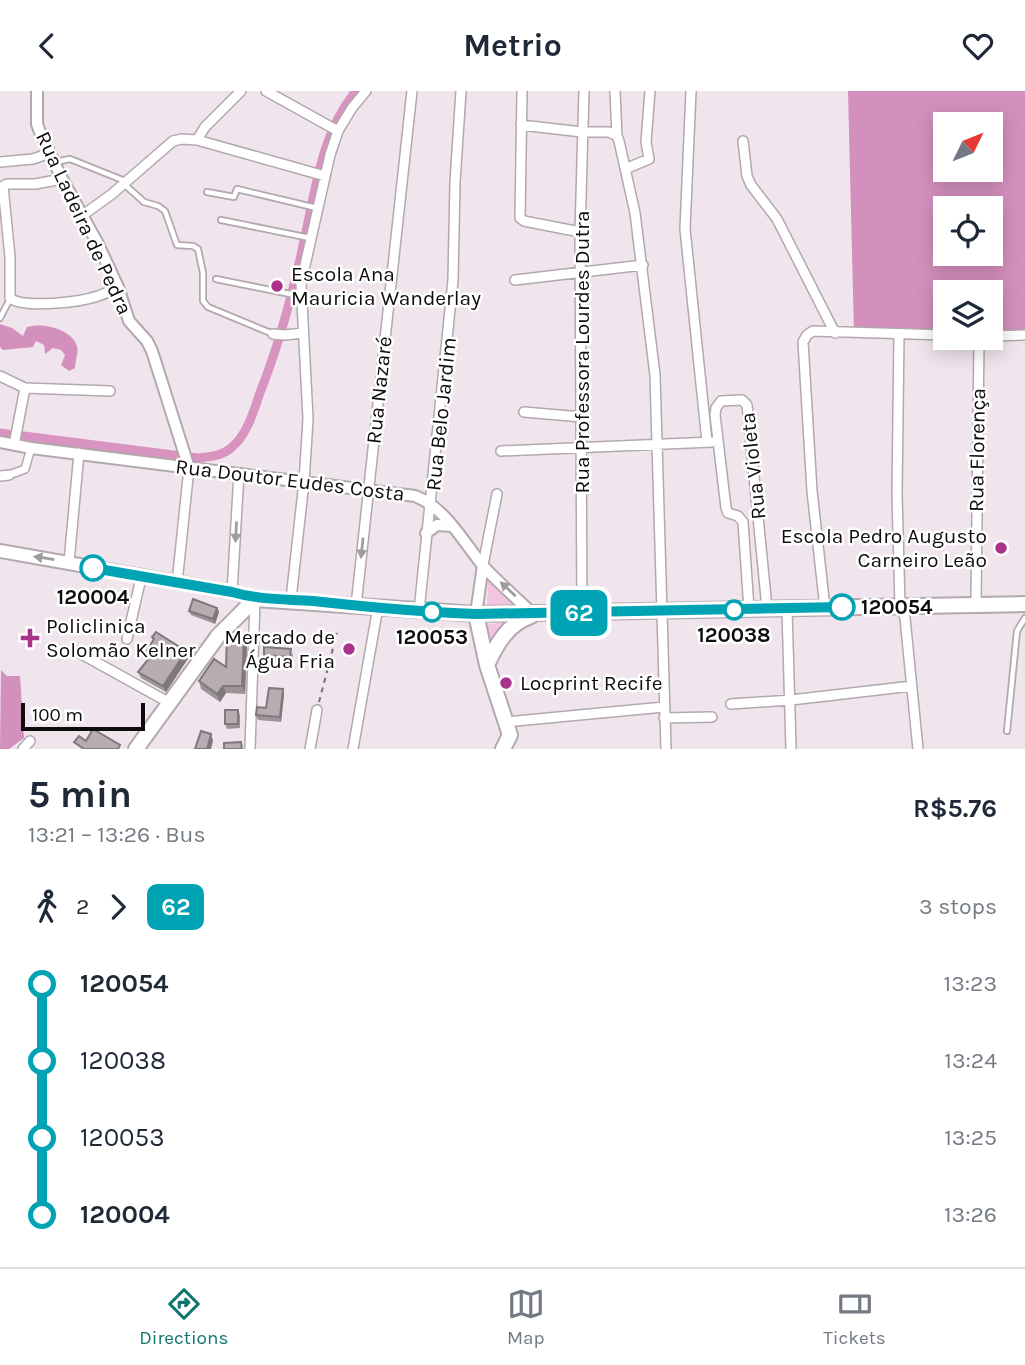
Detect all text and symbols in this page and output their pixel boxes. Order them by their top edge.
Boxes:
icon: back [28,27,66,65]
text: Metrio [463,27,562,64]
icon: heart [959,27,997,65]
north arrow [933,112,1003,182]
map controls [933,112,1003,350]
street label: Rua Ladeira de Pedra [31,128,137,318]
button: locate [933,196,1003,266]
street label: Rua Professora Lourdes Dutra [570,211,594,493]
place label: Escola Ana Mauricia Wanderlay [291,262,481,310]
marker: Escola Ana Mauricia Wanderlay [269,278,285,294]
button: layers [933,280,1003,350]
street label: Rua Nazaré [361,335,397,445]
street label: Rua Belo Jardim [421,336,461,492]
street label: Rua Florença [964,388,990,512]
street label: Rua Violeta [735,411,771,521]
street label: Rua Doutor Eudes Costa [174,454,406,506]
one-way arrow [230,522,241,544]
place label: Escola Pedro Augusto Carneiro Leão [781,524,987,572]
one-way arrow [356,537,367,559]
marker: Escola Pedro Augusto Carneiro Leão [993,540,1009,556]
one-way arrow [33,552,55,563]
marker: 120004 [80,555,106,581]
one-way arrow [500,582,517,598]
place label: 120004 [57,585,130,609]
line badge: 62 [548,590,610,636]
marker: 120054 [829,594,855,620]
place label: 120054 [861,595,933,619]
text: 62 [564,599,594,627]
marker: 120038 [724,600,744,620]
marker: 120053 [422,602,442,622]
place label: Policlinica Solomão Kelner [46,614,196,662]
place label: 120038 [697,623,771,647]
place label: Mercado de Água Fria [224,625,335,673]
place label: 120053 [396,625,468,649]
marker: Policlinica Solomão Kelner [20,628,40,648]
marker: Mercado de Água Fria [341,641,357,657]
place label: Locprint Recife [520,671,663,695]
marker: Locprint Recife [498,675,514,691]
scale bar [21,700,145,732]
text: 100 m [32,704,83,726]
text: 5 min [28,772,132,817]
text: R$5.76 [913,793,997,824]
text: 13:21 – 13:26 · Bus [28,821,206,848]
icon: walk [28,888,66,926]
icon: forward [99,888,137,926]
text: 2 [76,893,89,920]
text: 62 [161,893,190,921]
text: 3 stops [919,893,997,920]
text: 120054 [80,968,169,999]
text: 13:23 [944,970,997,997]
text: 120038 [80,1045,166,1076]
text: 13:24 [944,1047,997,1074]
text: 120053 [80,1122,165,1153]
text: 13:25 [944,1124,997,1151]
text: 120004 [80,1199,170,1230]
text: 13:26 [944,1201,997,1228]
tab: Directions [139,1285,228,1349]
tab: Map [507,1285,545,1349]
tab: Tickets [823,1285,886,1349]

